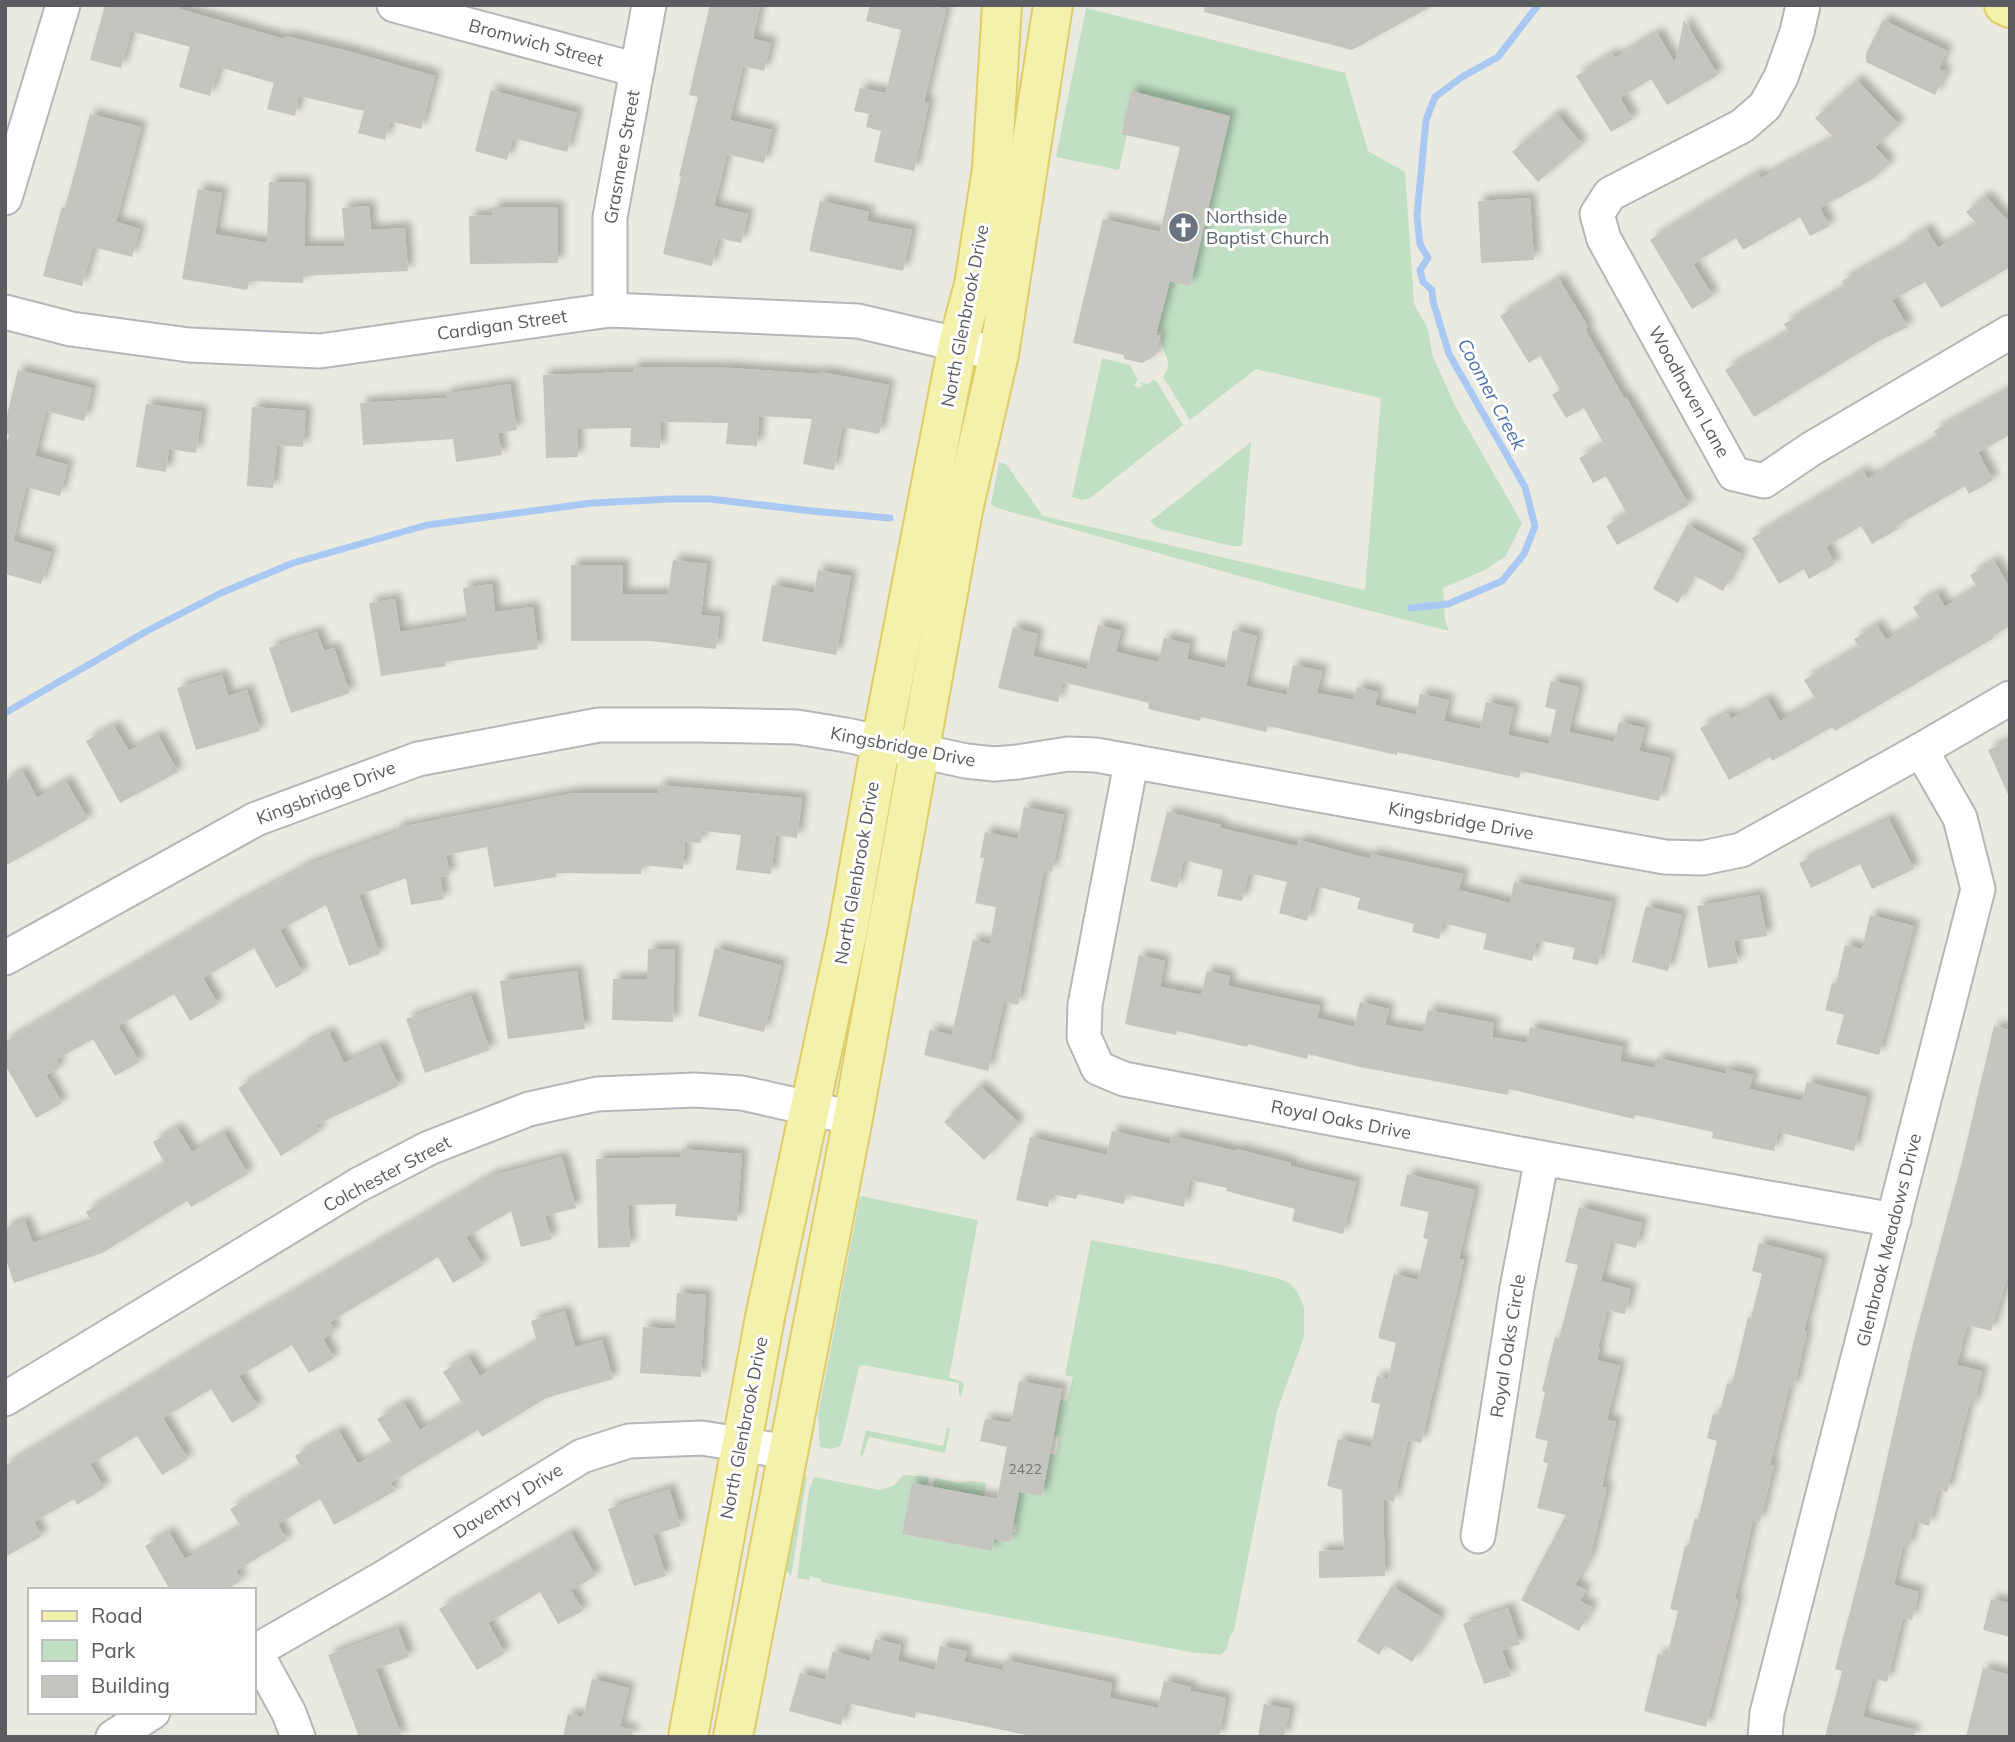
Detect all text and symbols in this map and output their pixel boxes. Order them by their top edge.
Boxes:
street label: Bromwich Street [466,13,606,72]
street label: Grasmere Street [598,88,645,226]
place label: Northside Baptist Church [1206,205,1329,249]
church icon: Northside Baptist Church [1166,210,1200,244]
street label: North Glenbrook Drive [936,223,993,409]
street label: Cardigan Street [435,304,568,345]
street label: Woodhaven Lane [1644,322,1735,462]
water label: Coomer Creek [1452,334,1532,455]
street label: Kingsbridge Drive [829,721,978,772]
street label: Kingsbridge Drive [253,755,399,830]
street label: North Glenbrook Drive [829,780,884,966]
street label: Kingsbridge Drive [1387,796,1536,845]
street label: Royal Oaks Drive [1269,1095,1413,1144]
street label: Colchester Street [319,1130,455,1217]
street label: Glenbrook Meadows Drive [1851,1131,1926,1349]
street label: Royal Oaks Circle [1485,1273,1530,1419]
street label: North Glenbrook Drive [715,1335,772,1521]
street label: Daventry Drive [449,1458,567,1543]
house number: 2422 [1008,1460,1042,1478]
legend [28,1588,256,1714]
text: Road [91,1602,142,1628]
text: Park [91,1637,135,1663]
text: Building [91,1672,170,1698]

